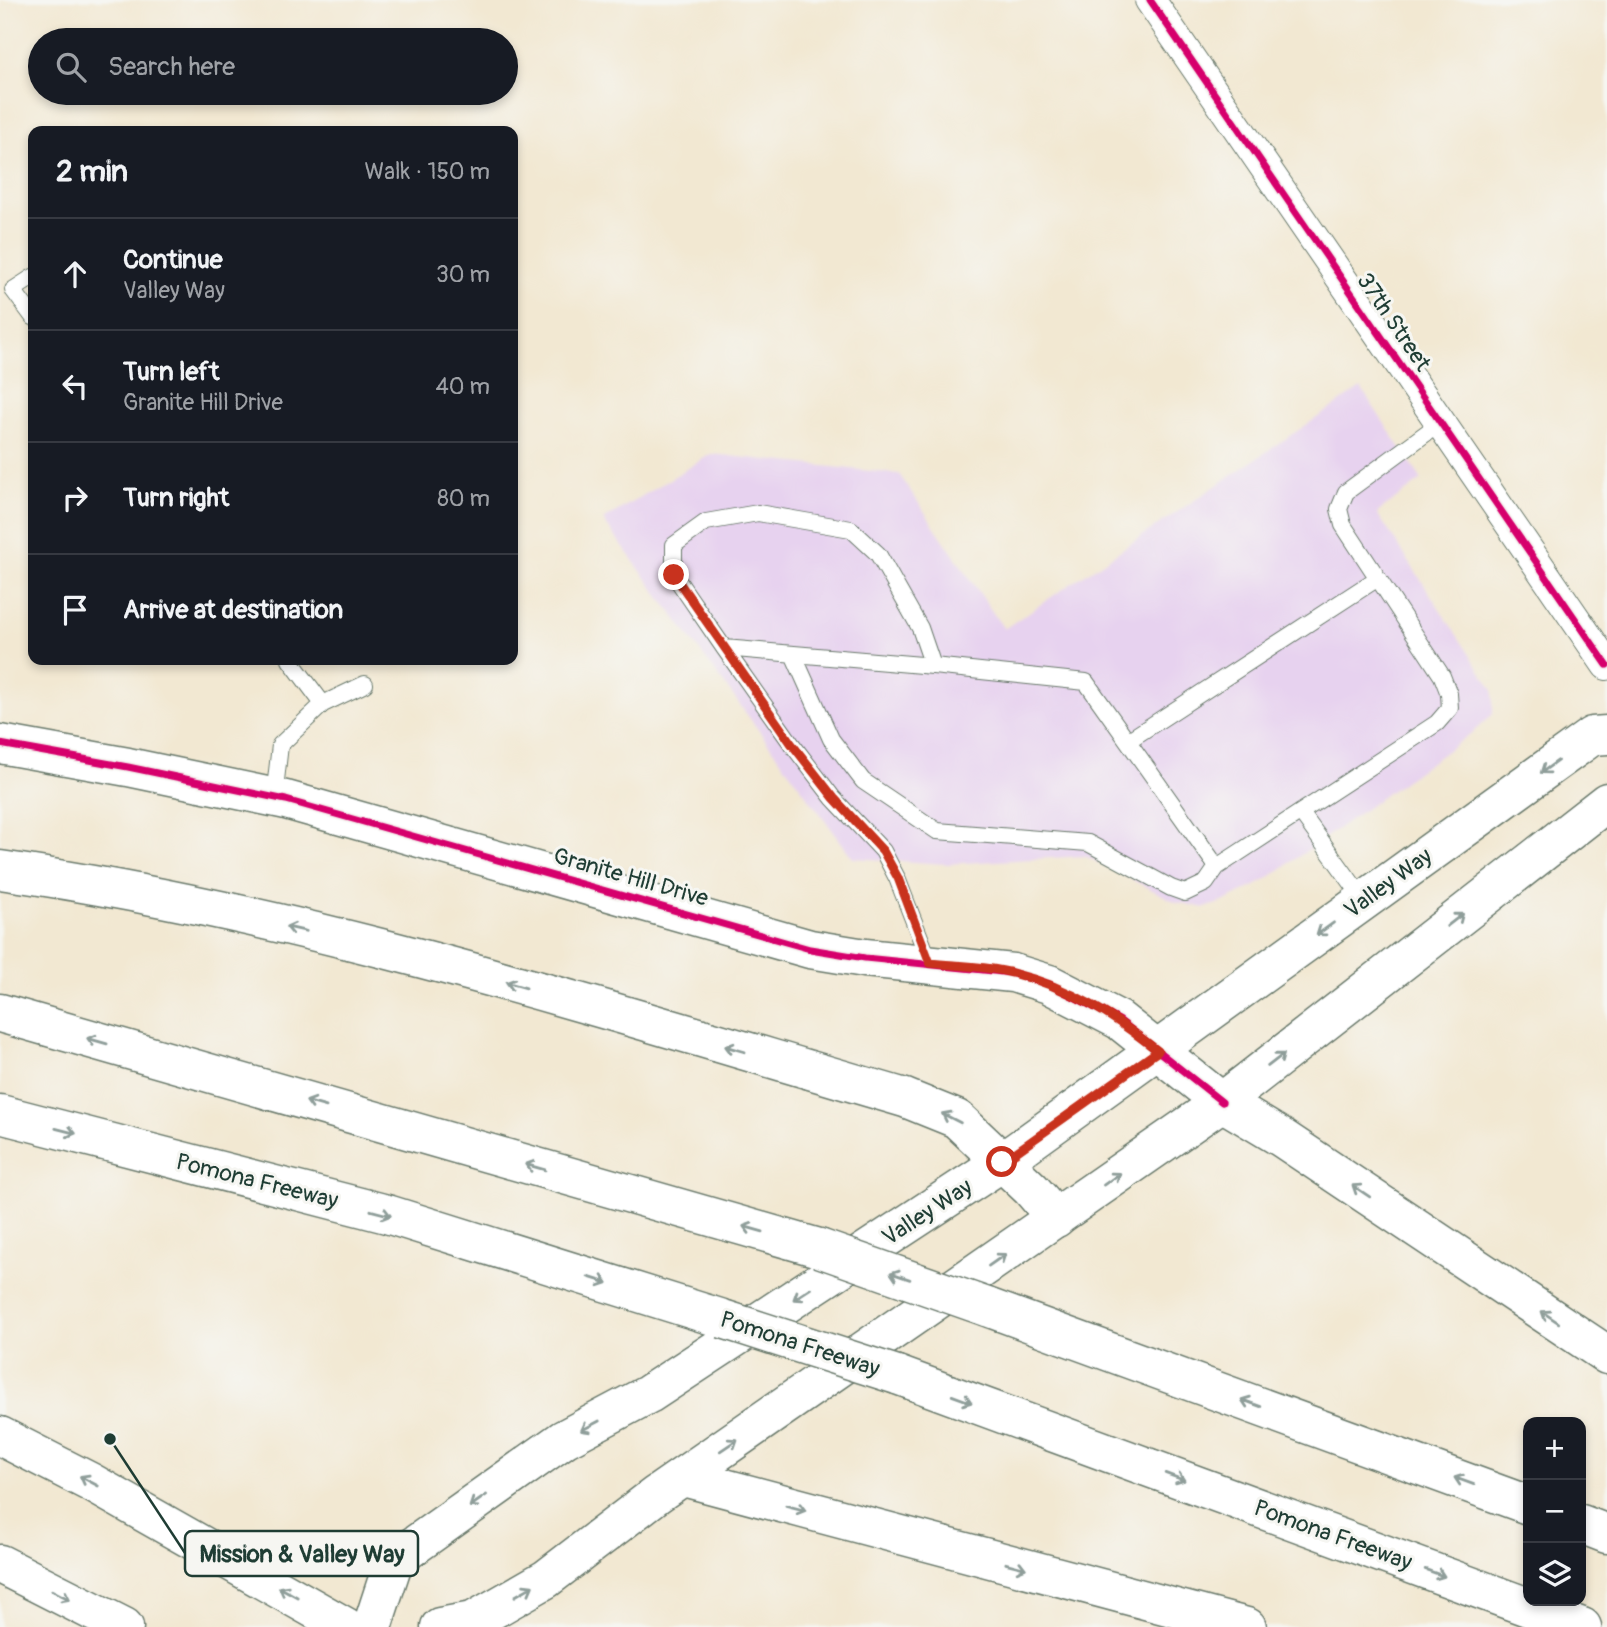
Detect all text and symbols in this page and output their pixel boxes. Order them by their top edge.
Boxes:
search box [28,28,518,105]
icon: search [52,48,90,86]
text: Search here [108,51,235,83]
text: 2 min [56,153,128,190]
text: Walk · 150 m [365,157,490,186]
text: Continue [123,244,223,276]
icon: ahead [56,255,94,293]
text: 30 m [436,260,490,289]
street label: 37th Street [1351,267,1438,377]
text: Valley Way [123,276,225,305]
text: Turn left [123,356,219,388]
icon: left [56,367,94,405]
text: 40 m [436,372,490,401]
text: Granite Hill Drive [123,388,283,417]
icon: right [56,479,94,517]
text: Turn right [123,482,229,514]
text: 80 m [437,484,490,513]
route end [658,559,689,590]
icon: arrive [56,591,94,629]
text: Arrive at destination [123,594,343,626]
one-way arrow [1540,760,1559,774]
street label: Granite Hill Drive [550,841,712,913]
street label: Valley Way [1338,841,1438,925]
one-way arrow [1446,913,1464,928]
one-way arrow [285,921,308,935]
one-way arrow [1315,921,1334,936]
one-way arrow [506,978,528,991]
one-way arrow [86,1034,108,1047]
one-way arrow [724,1041,746,1054]
one-way arrow [1266,1053,1285,1068]
one-way arrow [305,1096,327,1109]
one-way arrow [941,1111,962,1124]
one-way arrow [54,1125,77,1138]
route start [986,1146,1017,1177]
street label: Pomona Freeway [173,1147,341,1215]
one-way arrow [524,1159,546,1172]
street label: Valley Way [876,1172,978,1252]
one-way arrow [1102,1172,1121,1186]
one-way arrow [1352,1184,1371,1198]
one-way arrow [369,1207,392,1220]
one-way arrow [743,1222,765,1235]
one-way arrow [986,1253,1006,1267]
one-way arrow [889,1269,911,1281]
one-way arrow [587,1275,609,1288]
one-way arrow [793,1286,812,1301]
street label: Pomona Freeway [717,1305,884,1383]
one-way arrow [1541,1310,1560,1325]
one-way arrow [950,1394,972,1406]
one-way arrow [1240,1396,1262,1408]
map controls [1523,1417,1586,1606]
button: + [1523,1417,1586,1480]
one-way arrow [580,1419,601,1433]
one-way arrow [719,1438,738,1453]
one-way arrow [1164,1472,1186,1485]
one-way arrow [79,1474,100,1488]
one-way arrow [1454,1474,1476,1486]
button: − [1523,1480,1586,1543]
street label: Pomona Freeway [1250,1493,1416,1577]
one-way arrow [469,1494,488,1508]
one-way arrow [784,1502,807,1515]
callout: Mission & Valley Way [185,1531,418,1576]
text: Mission & Valley Way [199,1540,405,1569]
button: layers [1523,1543,1586,1606]
one-way arrow [1004,1560,1027,1573]
one-way arrow [1423,1567,1445,1580]
one-way arrow [514,1584,534,1598]
one-way arrow [278,1585,298,1599]
one-way arrow [50,1589,71,1602]

